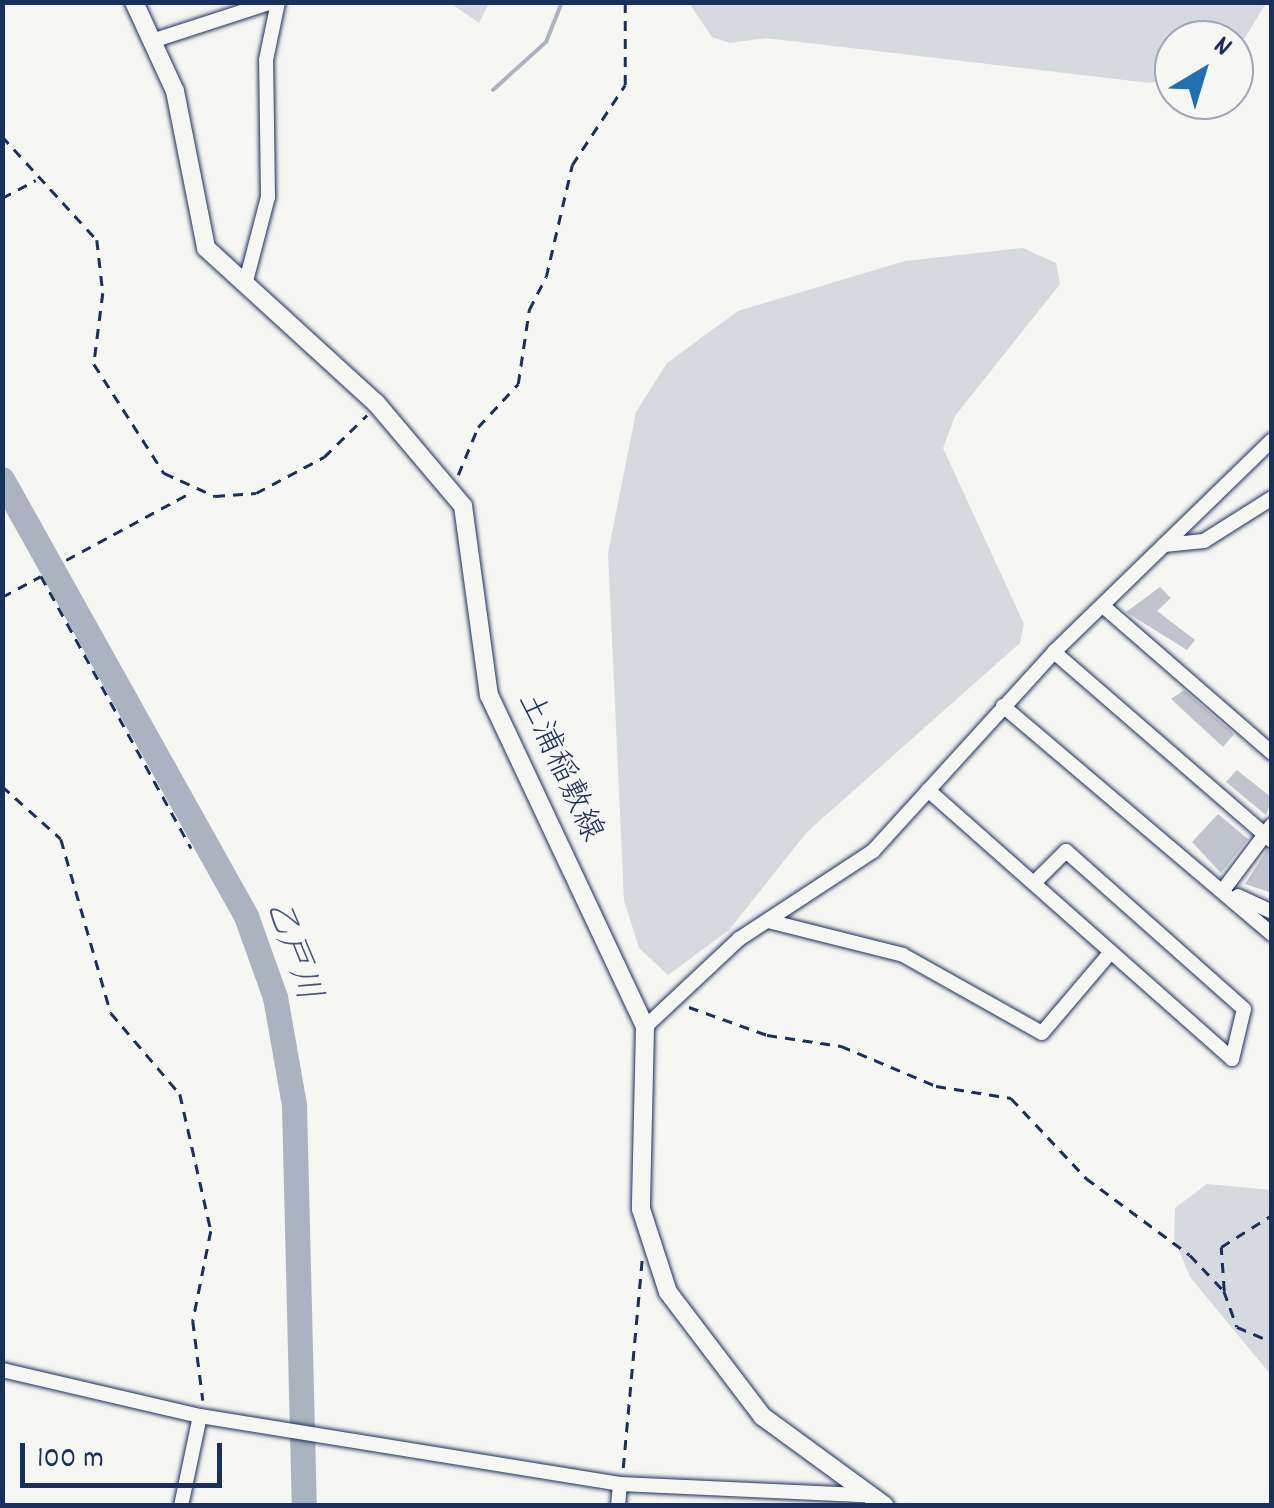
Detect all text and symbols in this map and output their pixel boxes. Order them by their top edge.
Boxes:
north arrow [1154,20,1254,120]
text: N [1203,28,1239,68]
street label: 土浦稲敷線 [507,687,609,849]
water label: 乙戸川 [254,895,328,1007]
scale bar [25,1423,228,1485]
text: 100 m [37,1439,104,1482]

